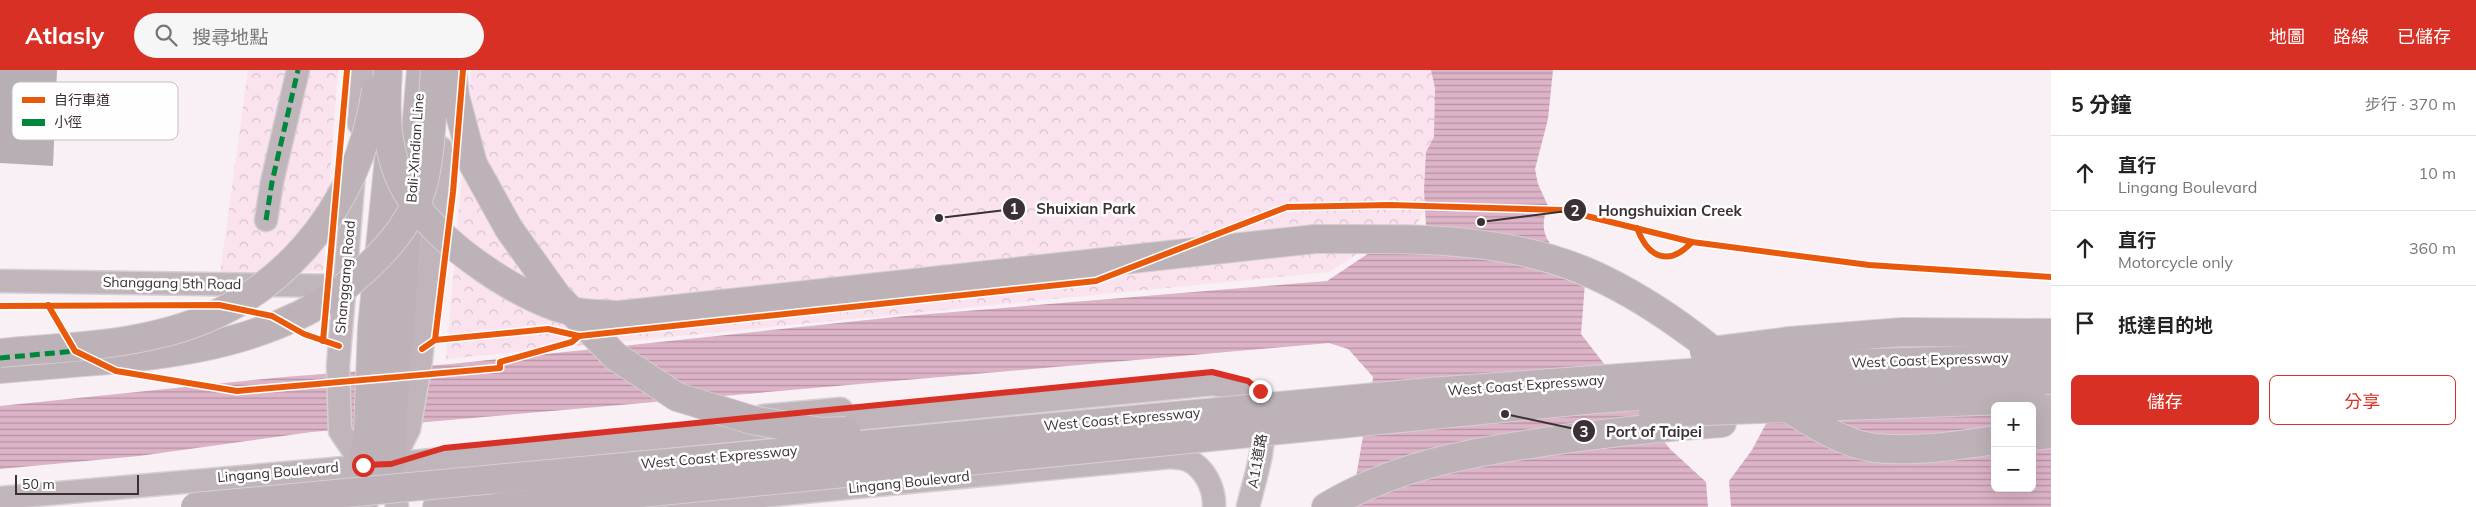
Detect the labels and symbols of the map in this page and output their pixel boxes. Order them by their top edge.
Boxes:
legend [12,82,178,140]
text: 自行車道 [54,91,110,109]
street label: Bali-Xindian Line [402,93,428,203]
text: 小徑 [54,113,82,131]
callout: Shuixian Park [1002,194,1146,224]
callout: Hongshuixian Creek [1563,195,1751,225]
text: 1 [1009,199,1019,218]
text: Shuixian Park [1036,199,1136,218]
text: 2 [1570,201,1580,220]
text: Hongshuixian Creek [1598,201,1743,220]
street label: Shanggang Road [331,220,359,334]
street label: Shanggang 5th Road [103,273,241,293]
street label: West Coast Expressway [1851,348,2009,372]
street label: West Coast Expressway [1447,371,1605,399]
route end [1249,380,1272,403]
street label: West Coast Expressway [1043,403,1202,435]
callout: Port of Taipei [1571,416,1712,446]
text: 3 [1579,422,1589,441]
text: Port of Taipei [1606,422,1702,441]
street label: A11道路 [1243,432,1271,490]
street label: West Coast Expressway [640,441,799,473]
route start [352,454,375,477]
street label: Lingang Boulevard [217,458,339,486]
street label: Lingang Boulevard [847,467,971,497]
scale bar [15,472,139,495]

